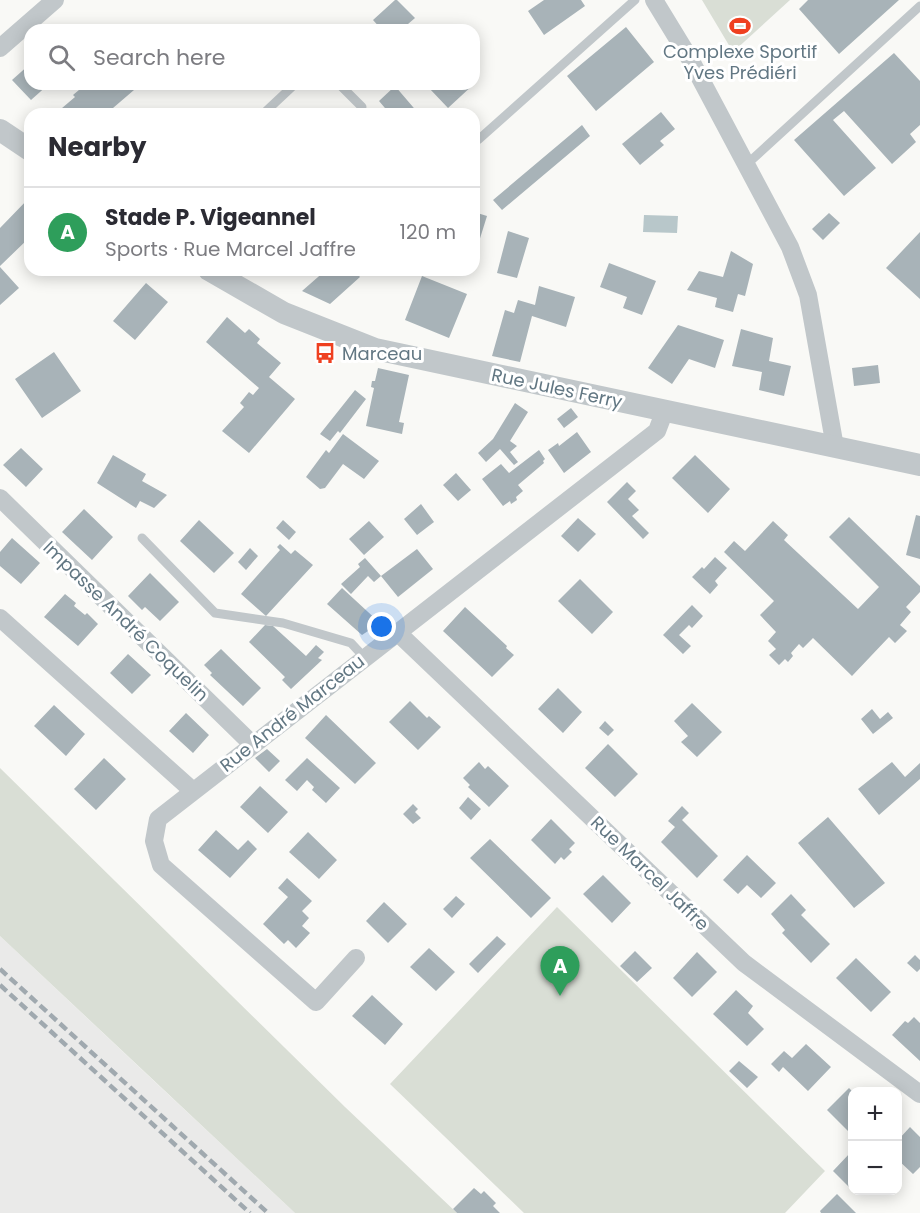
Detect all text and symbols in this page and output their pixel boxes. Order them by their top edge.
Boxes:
sports icon: Complexe Sportif Yves Prédiéri [728,14,752,38]
search box [24,24,480,90]
place label: Complexe Sportif Yves Prédiéri [663,39,817,85]
icon: search [45,41,78,74]
text: Search here [93,42,226,73]
text: Nearby [48,129,146,165]
text: Stade P. Vigeannel [105,202,316,233]
text: A [60,218,75,246]
text: 120 m [400,218,456,246]
text: Sports · Rue Marcel Jaffre [105,235,356,263]
bus stop icon: Marceau [313,341,337,365]
place label: Marceau [342,341,422,366]
street label: Rue Jules Ferry [489,362,625,414]
street label: Impasse André Coquelin [38,535,214,707]
your location [367,612,396,641]
street label: Rue André Marceau [215,649,369,777]
street label: Rue Marcel Jaffre [585,810,715,936]
pin: A [540,946,580,996]
map controls [848,1087,902,1195]
button: + [848,1087,902,1141]
button: − [848,1141,902,1195]

